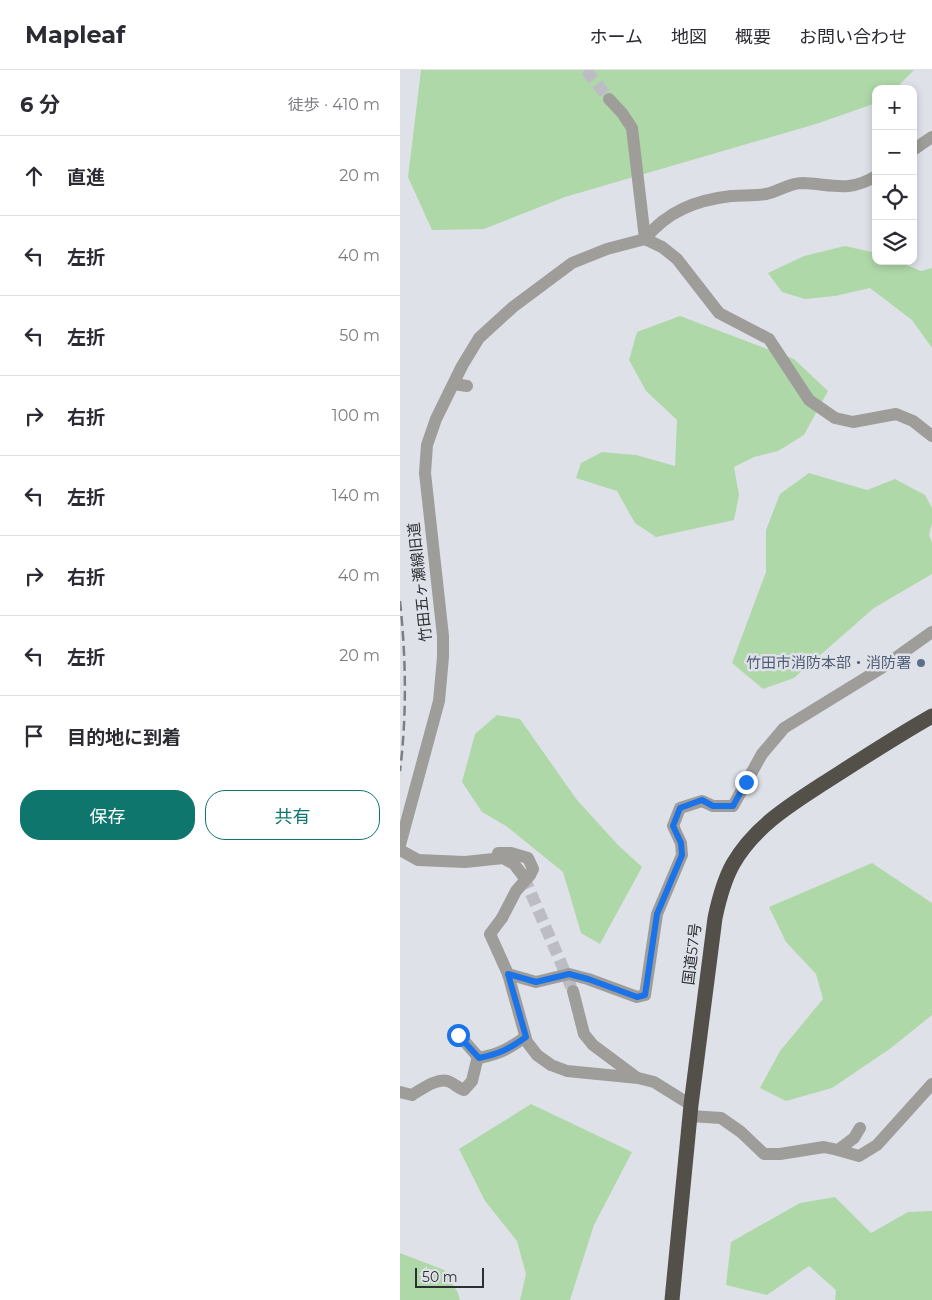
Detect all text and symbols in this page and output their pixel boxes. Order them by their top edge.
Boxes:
text: Mapleaf [25,20,125,49]
text: ホーム [590,26,643,48]
text: 地図 [671,26,707,48]
text: 概要 [735,26,771,48]
text: お問い合わせ [799,26,907,48]
map controls [872,85,917,265]
button: + [872,85,917,130]
text: 6 分 [20,92,60,117]
text: 徒歩 · 410 m [288,95,380,114]
button: − [872,130,917,175]
icon: ahead [20,162,48,190]
text: 直進 [67,166,105,189]
text: 20 m [339,166,380,185]
button: locate [872,175,917,220]
button: layers [872,220,917,265]
icon: left [20,242,48,270]
text: 左折 [67,246,105,269]
text: 40 m [338,246,380,265]
icon: left [20,322,48,350]
text: 左折 [67,326,105,349]
text: 50 m [339,326,380,345]
icon: right [20,402,48,430]
text: 右折 [67,406,105,429]
text: 100 m [332,406,380,425]
icon: left [20,482,48,510]
text: 左折 [67,486,105,509]
text: 140 m [332,486,380,505]
street label: 竹田五ヶ瀬線旧道 [404,521,435,643]
icon: right [20,562,48,590]
text: 右折 [67,566,105,589]
text: 40 m [338,566,380,585]
icon: left [20,642,48,670]
text: 左折 [67,646,105,669]
text: 20 m [339,646,380,665]
place label: 竹田市消防本部・消防署 [746,653,911,672]
marker: 竹田市消防本部・消防署 [915,657,927,669]
icon: arrive [20,722,48,750]
text: 目的地に到着 [67,726,181,749]
route end [735,771,758,794]
button: 保存 [20,790,195,840]
button: 共有 [205,790,380,840]
street label: 国道57号 [678,922,705,986]
route start [447,1024,470,1047]
scale bar [415,1265,484,1288]
text: 50 m [422,1268,458,1286]

